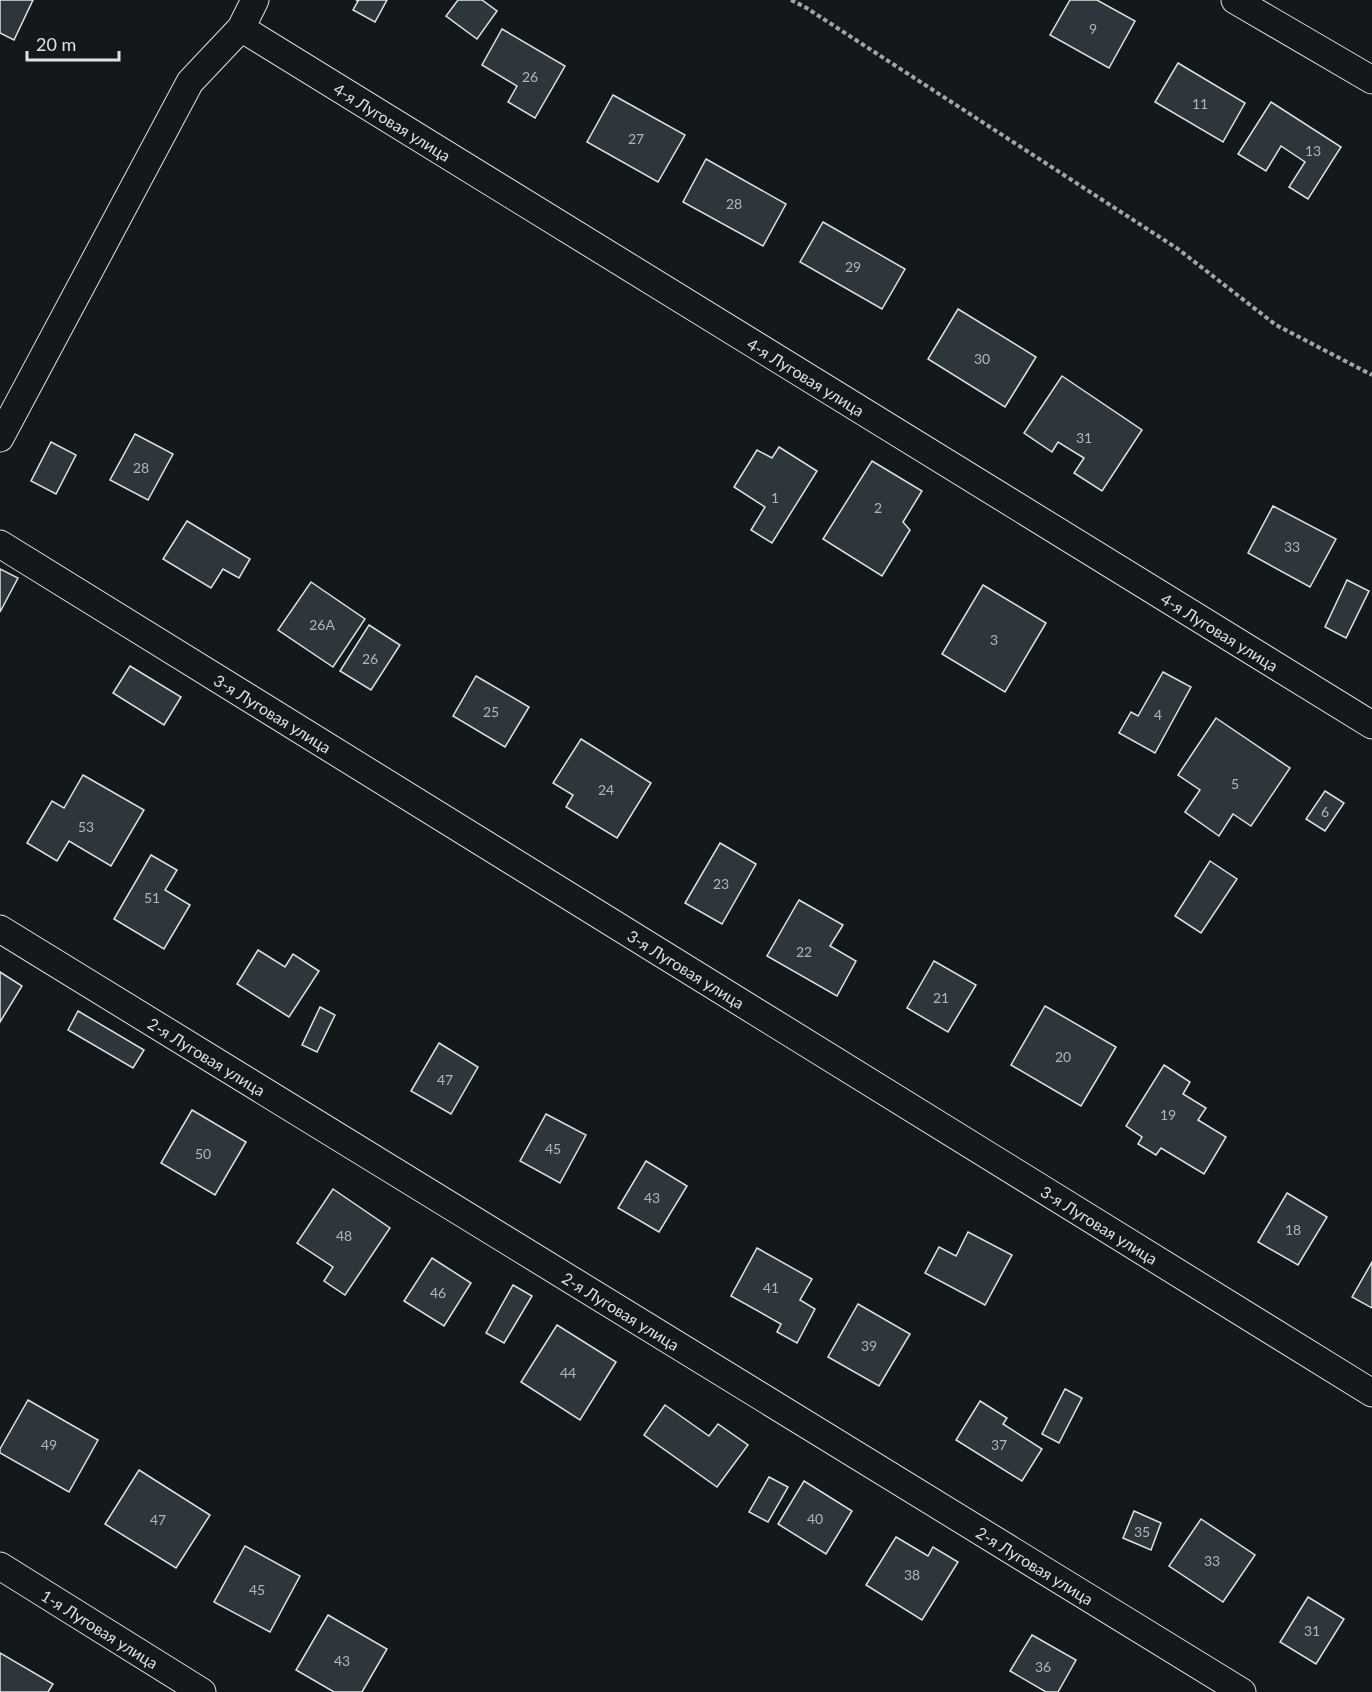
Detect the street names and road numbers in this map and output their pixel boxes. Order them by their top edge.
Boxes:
street label: 4-я Луговая улица [331,78,455,165]
street label: 4-я Луговая улица [744,333,868,420]
street label: 4-я Луговая улица [1158,588,1282,675]
street label: 3-я Луговая улица [211,670,335,756]
street label: 3-я Луговая улица [624,925,748,1012]
street label: 2-я Луговая улица [145,1013,269,1099]
street label: 3-я Луговая улица [1038,1181,1161,1268]
street label: 2-я Луговая улица [559,1267,683,1354]
street label: 2-я Луговая улица [973,1522,1097,1608]
street label: 1-я Луговая улица [38,1585,162,1672]

